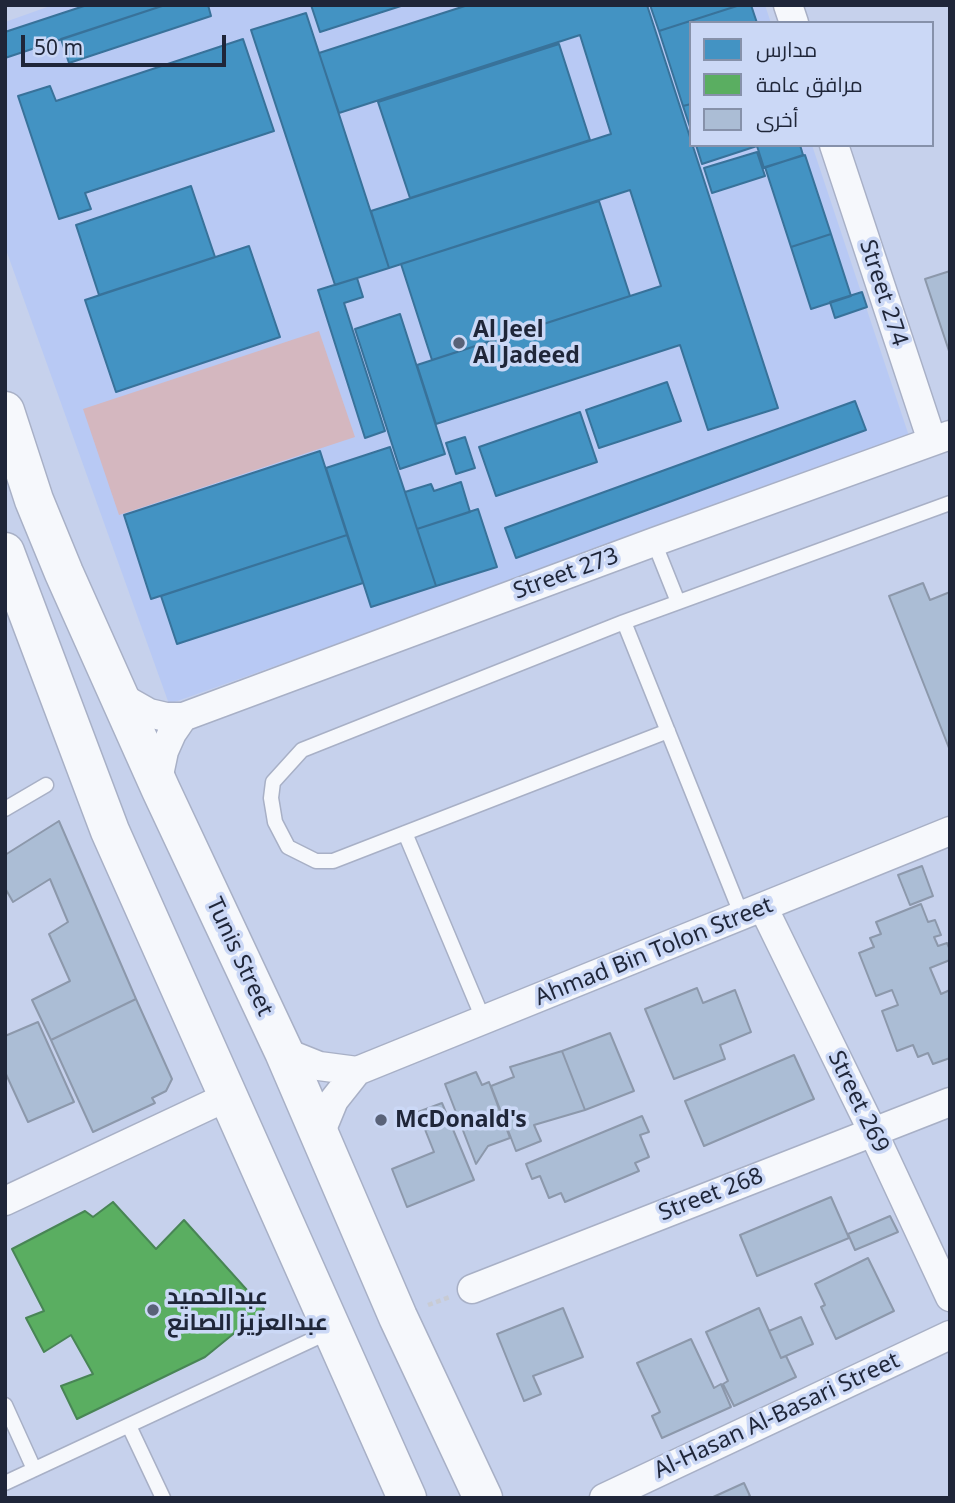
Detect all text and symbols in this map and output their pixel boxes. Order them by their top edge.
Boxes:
scale bar [24,21,229,65]
legend [689,21,934,147]
text: 50 m [34,33,83,61]
text: مدارس [756,35,817,63]
text: مرافق عامة [756,70,863,98]
text: أخرى [756,105,798,133]
street label: Street 274 [853,237,913,349]
place label: Al Jeel Al Jadeed [473,316,580,370]
marker: Al Jeel Al Jadeed [451,335,467,351]
street label: Street 273 [510,542,622,606]
street label: Ahmad Bin Tolon Street [531,892,777,1012]
street label: Tunis Street [200,894,278,1020]
street label: Street 269 [822,1047,894,1157]
place label: McDonald's [395,1106,527,1134]
marker: McDonald's [373,1112,389,1128]
street label: Street 268 [655,1162,767,1228]
place label: عبدالحميد عبدالعزيز الصانع [167,1283,328,1337]
marker: عبدالحميد عبدالعزيز الصانع [145,1302,161,1318]
street label: Al-Hasan Al-Basari Street [650,1347,904,1485]

